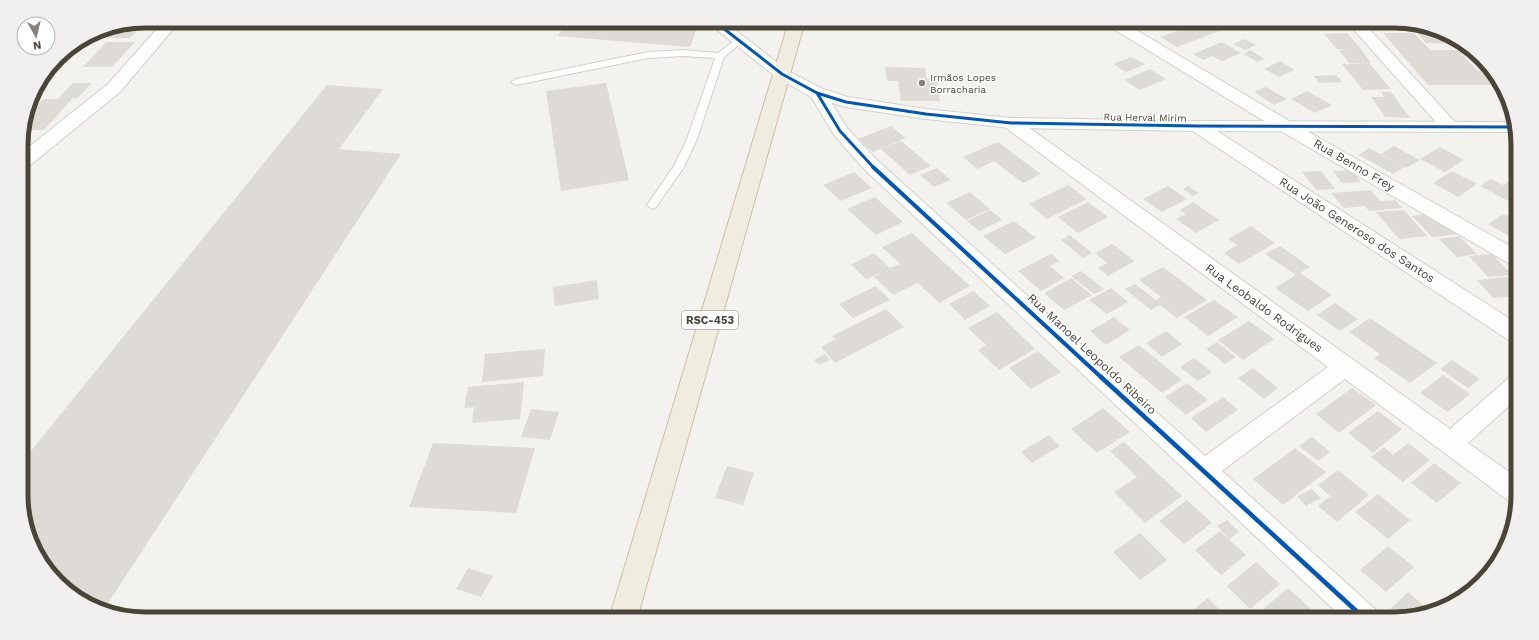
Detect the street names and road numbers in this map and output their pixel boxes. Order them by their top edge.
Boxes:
street label: Rua Herval Mirim [1103,111,1187,124]
street label: Rua Benno Frey [1311,136,1398,194]
street label: Rua João Generoso dos Santos [1277,174,1437,286]
street label: Rua Leobaldo Rodrigues [1203,261,1325,355]
street label: Rua Manoel Leopoldo Ribeiro [1025,291,1159,417]
road number: RSC-453 [682,311,738,329]

